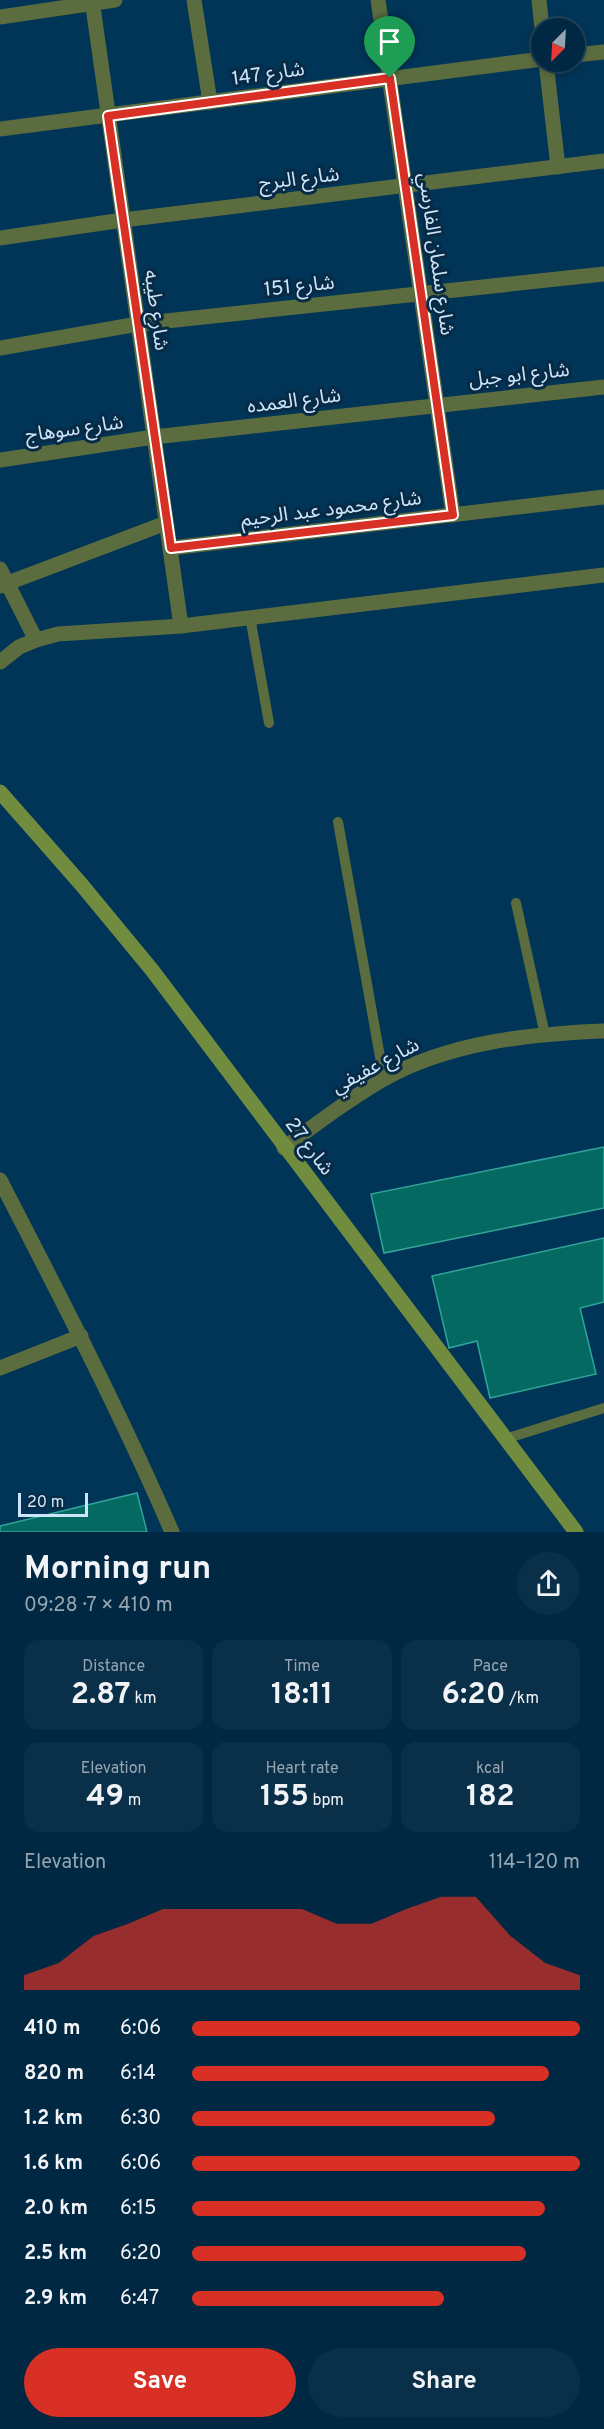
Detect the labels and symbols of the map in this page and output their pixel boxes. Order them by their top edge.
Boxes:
pin [364,16,415,78]
north arrow [531,18,585,72]
street label: شارع 147 [230,57,306,93]
street label: شارع البرج [257,162,341,198]
street label: شارع سلمان الفارسي [410,171,459,337]
street label: شارع طيبه [136,268,174,352]
street label: شارع 151 [263,270,336,304]
street label: شارع ابو جبل [468,358,571,394]
street label: شارع العمده [246,383,343,421]
street label: شارع سوهاج [24,410,125,450]
street label: شارع محمود عبد الرحيم [239,486,423,534]
street label: شارع عفيفي [328,1033,425,1101]
street label: شارع 27 [278,1113,339,1181]
scale bar [18,1490,88,1518]

